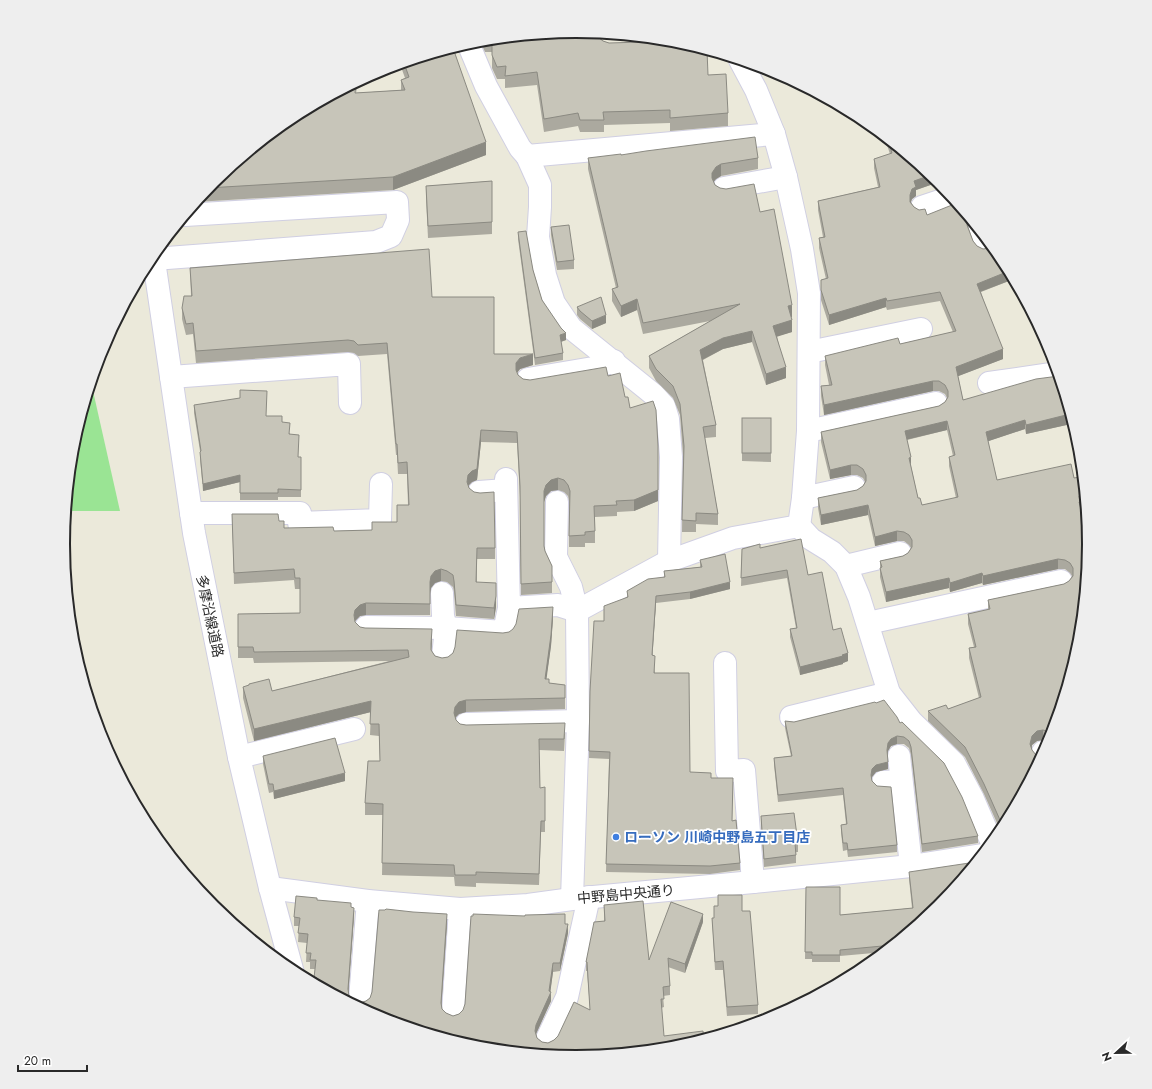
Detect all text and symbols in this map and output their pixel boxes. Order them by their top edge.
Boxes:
street label: 多摩沿線道路 [191,573,229,659]
place label: ローソン 川崎中野島五丁目店 [624,827,810,847]
marker: ローソン 川崎中野島五丁目店 [611,832,621,842]
street label: 中野島中央通り [576,880,676,908]
north arrow [1096,1033,1136,1073]
scale bar [18,1047,87,1073]
text: N [1098,1050,1116,1064]
text: 20 m [24,1052,51,1070]

